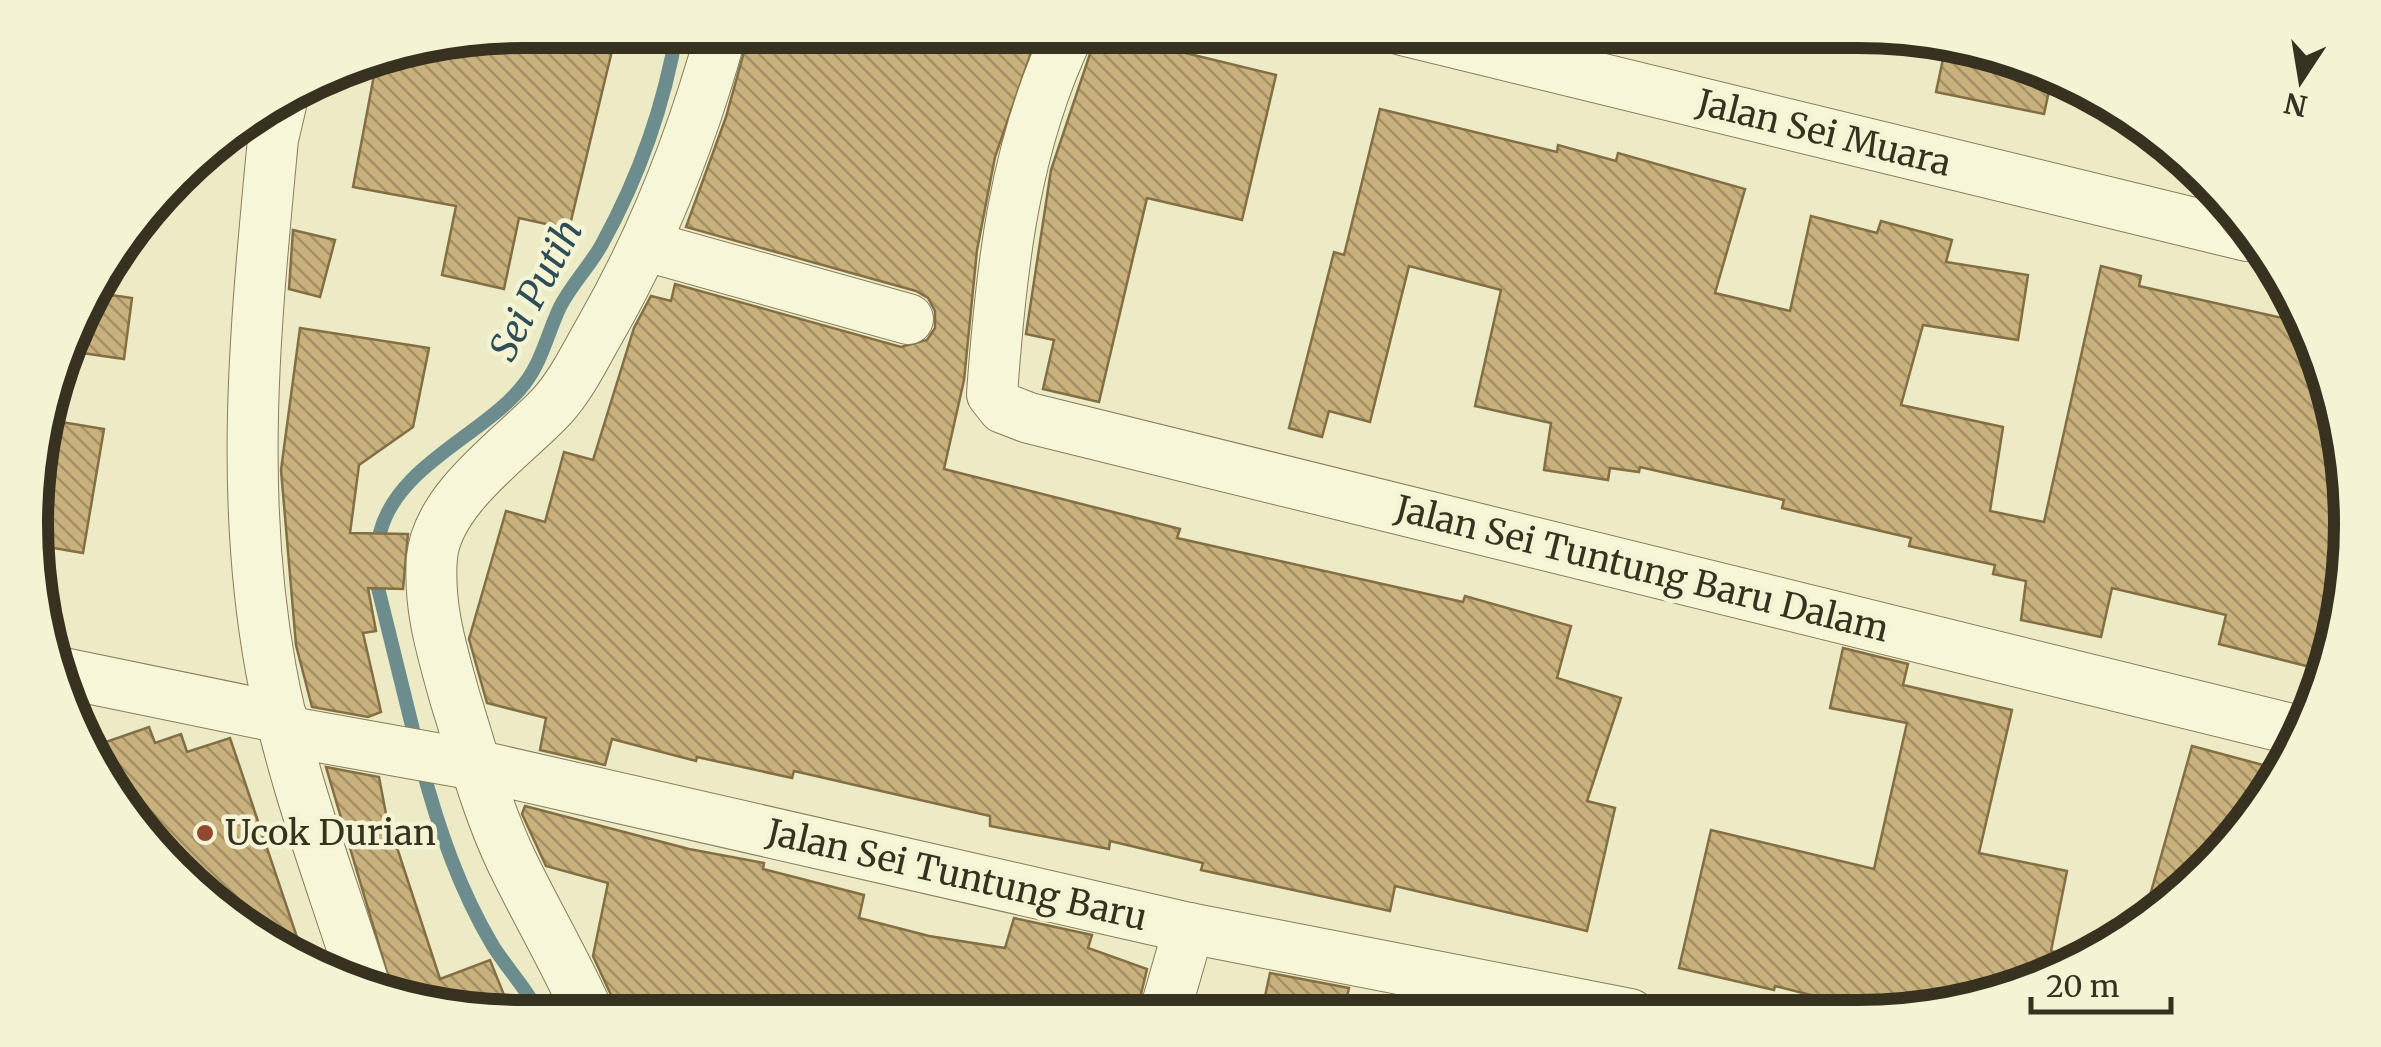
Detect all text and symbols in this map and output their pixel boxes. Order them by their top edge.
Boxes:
north arrow [2251,30,2351,130]
street label: Jalan Sei Muara [1692,80,1955,186]
text: N [2281,85,2310,124]
water label: Sei Putih [479,211,592,368]
street label: Jalan Sei Tuntung Baru Dalam [1390,486,1893,652]
street label: Jalan Sei Tuntung Baru [762,810,1151,940]
place label: Ucok Durian [225,811,436,855]
marker: Ucok Durian [194,822,216,844]
scale bar [2031,952,2171,1014]
text: 20 m [2046,967,2120,1005]

